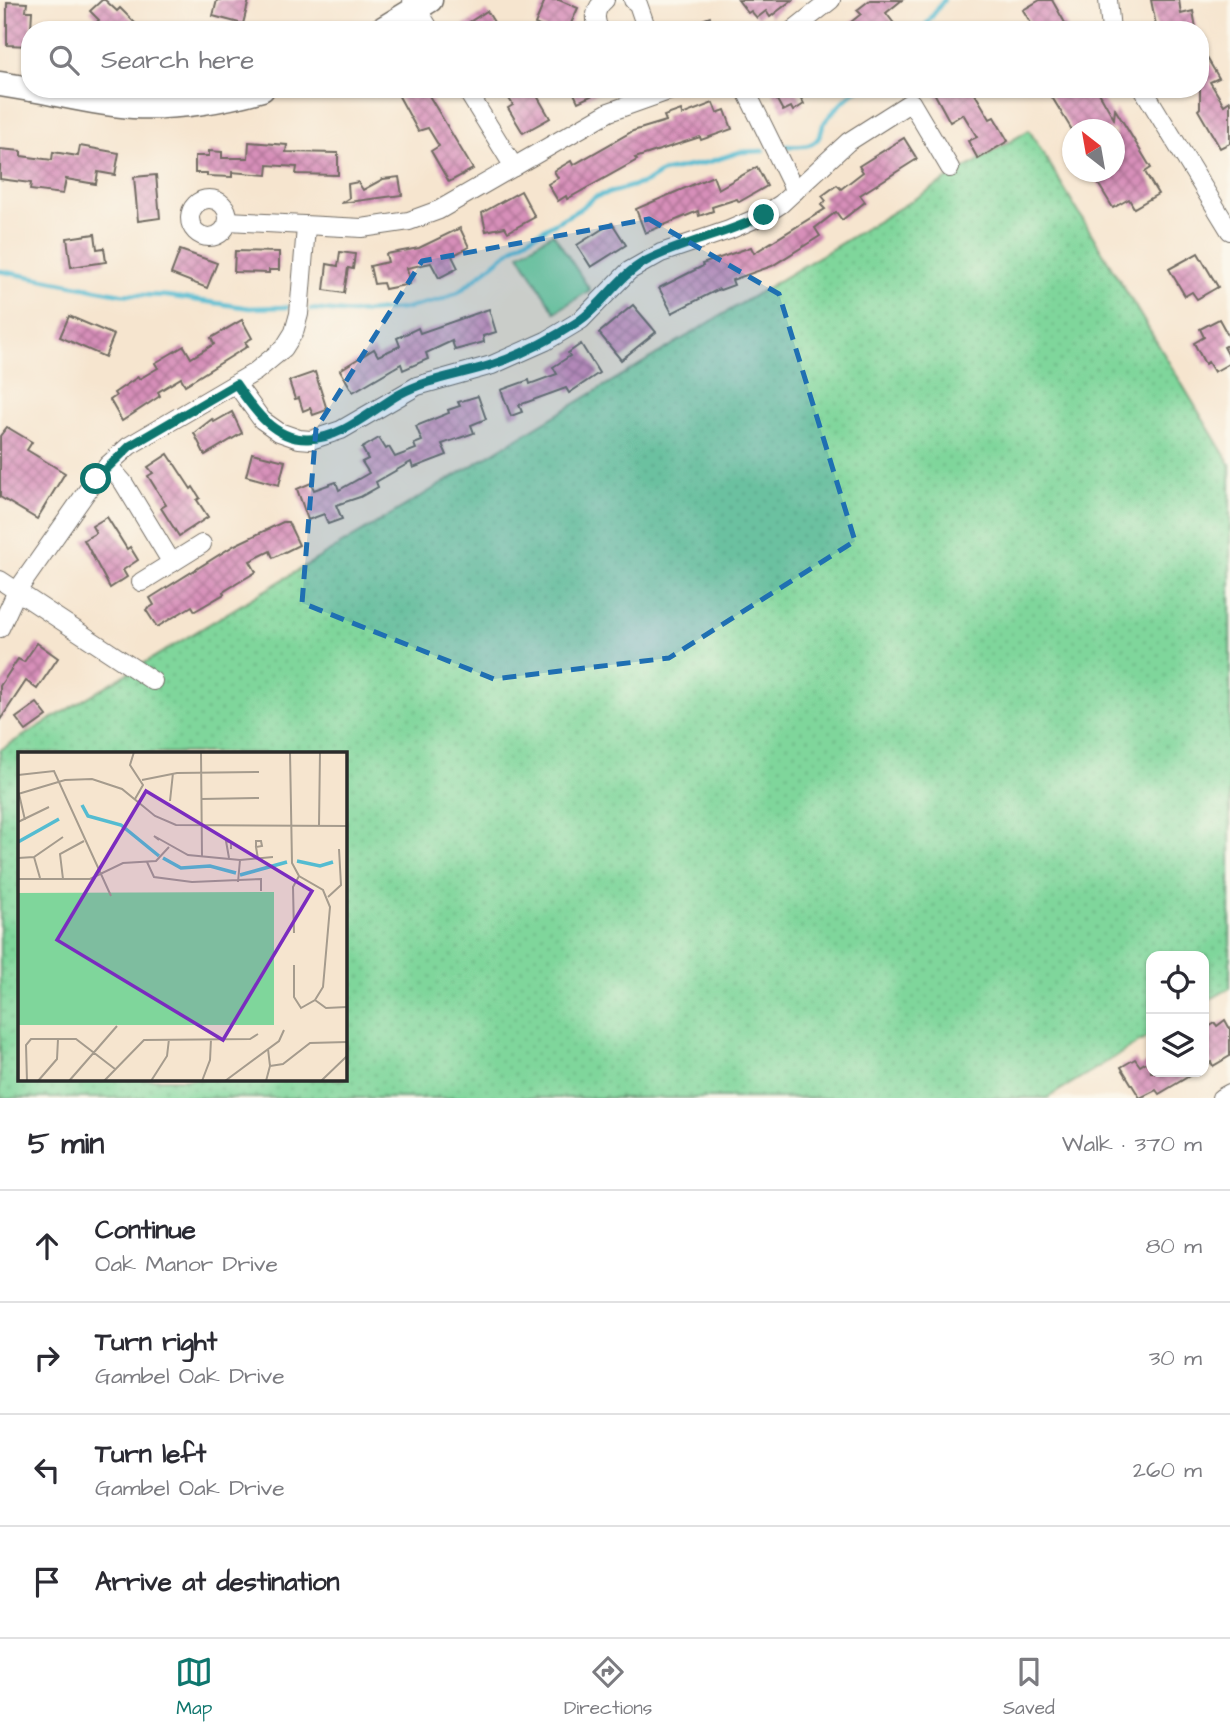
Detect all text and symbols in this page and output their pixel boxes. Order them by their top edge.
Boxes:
search box [21,21,1209,98]
icon: search [45,41,83,79]
text: Search here [101,42,254,78]
north arrow [1062,119,1125,182]
route end [748,199,779,230]
route start [80,463,111,494]
inset map [18,752,346,1080]
map controls [1146,951,1209,1077]
button: locate [1146,951,1209,1014]
button: layers [1146,1014,1209,1077]
text: 5 min [28,1123,104,1165]
text: Walk · 370 m [1062,1128,1202,1160]
text: Continue [95,1212,196,1248]
icon: ahead [28,1227,66,1265]
text: 80 m [1145,1230,1202,1262]
text: Oak Manor Drive [95,1248,278,1280]
text: Turn right [95,1324,217,1360]
icon: right [28,1339,66,1377]
text: 30 m [1149,1342,1202,1374]
text: Gambel Oak Drive [95,1360,285,1392]
text: Turn left [95,1436,206,1472]
icon: left [28,1451,66,1489]
text: 260 m [1133,1454,1202,1486]
text: Gambel Oak Drive [95,1472,285,1504]
icon: arrive [28,1563,66,1601]
text: Arrive at destination [95,1564,340,1600]
tab: Map [175,1653,213,1722]
tab: Directions [564,1653,652,1722]
tab: Saved [1003,1653,1055,1722]

